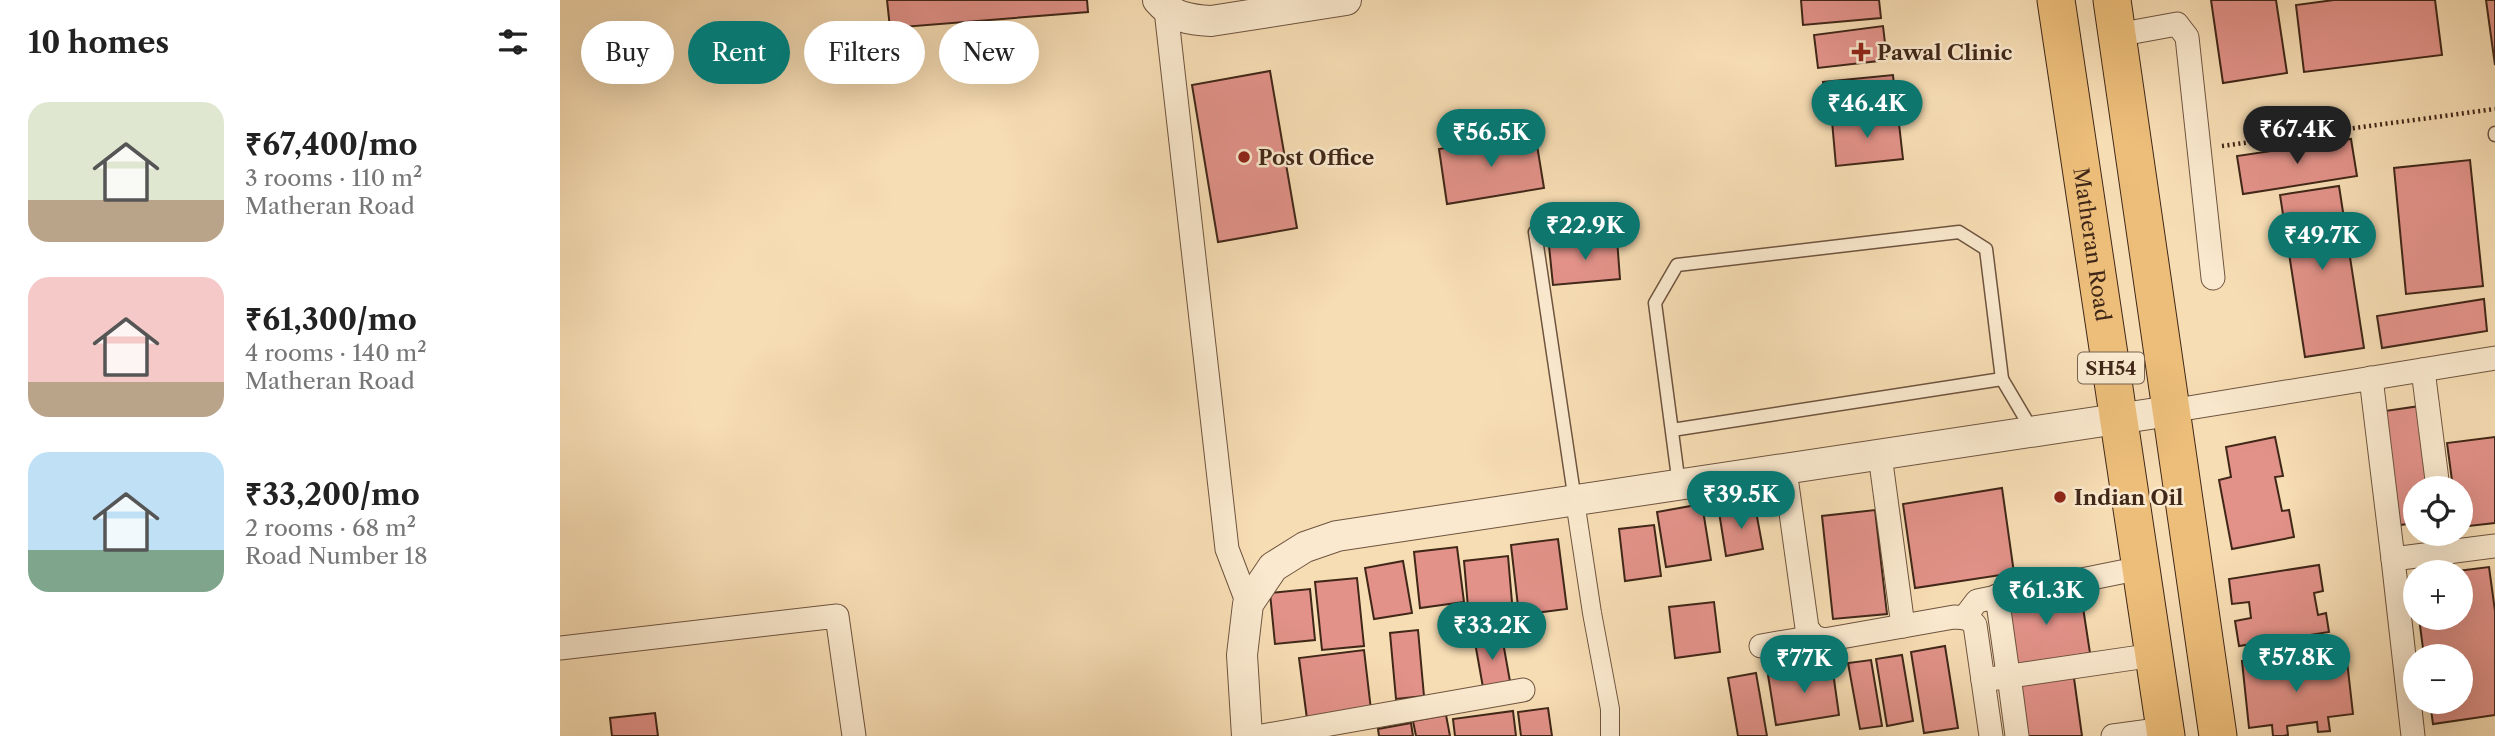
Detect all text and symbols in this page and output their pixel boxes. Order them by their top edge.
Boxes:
chip: Buy [581,21,674,84]
chip: Rent [688,21,790,84]
chip: Filters [804,21,925,84]
chip: New [939,21,1039,84]
icon: filters [494,23,532,61]
text: 10 homes [28,24,169,61]
place label: Pawal Clinic [1877,40,2013,65]
marker: Pawal Clinic [1851,42,1871,62]
pin: ₹46.4K [1810,80,1924,140]
text: ₹46.4K [1828,89,1906,117]
pin: ₹67.4K [2240,106,2354,166]
pin: ₹56.5K [1434,110,1548,169]
text: ₹67.4K [2259,115,2335,143]
text: ₹56.5K [1452,118,1530,146]
text: ₹67,400/mo [245,126,418,163]
icon: home [84,130,168,214]
place label: Post Office [1258,145,1374,170]
marker: Post Office [1236,149,1252,165]
text: 3 rooms · 110 m² [245,164,422,192]
street label: Matheran Road [2069,166,2116,323]
text: Matheran Road [245,192,415,220]
pin: ₹22.9K [1528,202,1642,262]
text: ₹22.9K [1546,211,1624,239]
pin: ₹49.7K [2265,212,2379,272]
text: ₹49.7K [2284,221,2360,249]
text: ₹61,300/mo [245,301,417,338]
icon: home [84,305,168,389]
text: 4 rooms · 140 m² [245,339,427,367]
road number: SH54 [2078,352,2144,384]
text: Matheran Road [245,367,415,395]
pin: ₹39.5K [1684,472,1798,531]
text: ₹33,200/mo [245,476,420,513]
map controls [2403,476,2473,714]
button: locate [2403,476,2473,546]
icon: home [84,480,168,564]
text: ₹39.5K [1703,480,1779,508]
place label: Indian Oil [2074,485,2183,510]
marker: Indian Oil [2052,489,2068,505]
text: 2 rooms · 68 m² [245,514,416,542]
text: Road Number 18 [245,542,428,570]
button: + [2403,560,2473,630]
pin: ₹61.3K [1989,568,2103,627]
text: ₹61.3K [2009,576,2083,604]
pin: ₹33.2K [1435,602,1549,662]
text: ₹33.2K [1453,611,1531,639]
pin: ₹57.8K [2239,634,2353,694]
pin: ₹77K [1763,636,1845,695]
text: ₹57.8K [2258,643,2334,671]
text: ₹77K [1776,644,1832,672]
button: − [2403,644,2473,714]

